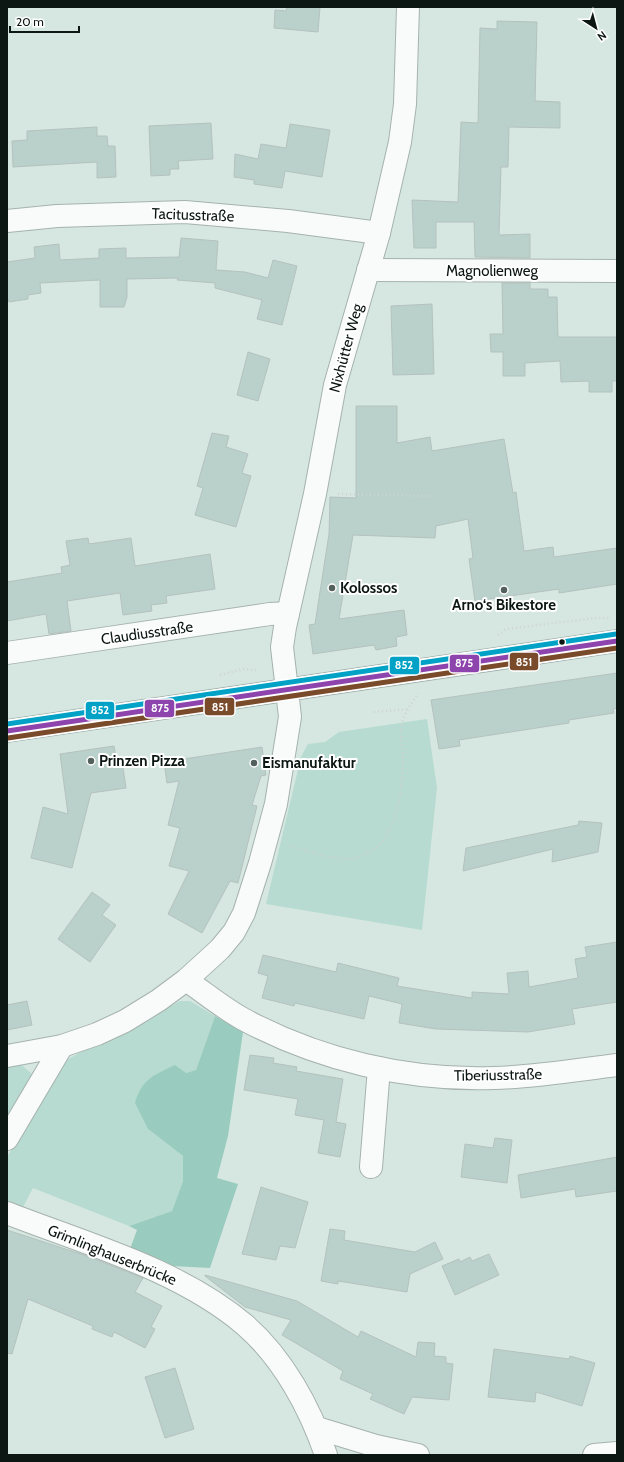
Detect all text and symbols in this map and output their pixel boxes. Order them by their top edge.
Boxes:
scale bar [10,8,79,34]
north arrow [576,8,616,48]
text: 20 m [16,14,44,29]
text: N [595,28,609,44]
street label: Tacitusstraße [151,205,235,225]
street label: Magnolienweg [446,262,539,280]
street label: Nixhütter Weg [325,301,367,394]
place label: Kolossos [340,579,397,597]
marker: Kolossos [327,583,337,593]
marker: Arno‘s Bikestore [499,585,509,595]
place label: Arno‘s Bikestore [452,596,556,614]
street label: Claudiusstraße [100,618,195,648]
unlabelled marker [557,637,567,647]
line badge: 851 [509,652,539,671]
line badge: 875 [449,654,480,673]
text: 851 [516,655,532,669]
line badge: 852 [389,656,420,675]
text: 875 [455,656,473,670]
text: 852 [395,658,413,672]
line badge: 851 [204,697,235,716]
line badge: 875 [144,699,175,718]
text: 851 [212,700,228,714]
line badge: 852 [85,701,115,720]
text: 875 [151,701,169,715]
text: 852 [91,703,109,717]
place label: Prinzen Pizza [99,752,186,770]
place label: Eismanufaktur [262,754,356,772]
marker: Prinzen Pizza [86,756,96,766]
marker: Eismanufaktur [249,758,259,768]
street label: Tiberiusstraße [454,1065,543,1085]
street label: Grimlinghauserbrücke [45,1221,179,1289]

